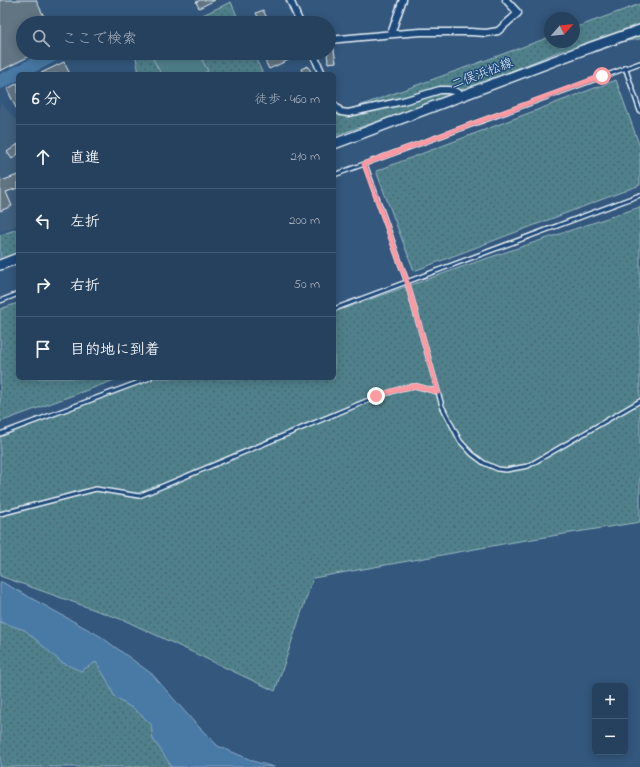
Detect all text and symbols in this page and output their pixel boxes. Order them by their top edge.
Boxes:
north arrow [544,12,580,48]
search box [16,16,336,60]
icon: search [30,27,52,49]
text: ここで検索 [62,28,137,50]
street label: 二俣浜松線 [448,53,517,95]
route start [593,67,611,85]
text: 6 分 [32,87,61,112]
text: 徒歩 · 460 m [255,90,320,109]
icon: ahead [32,146,54,168]
text: 直進 [70,147,100,169]
text: 210 m [290,147,320,166]
icon: left [32,210,54,232]
text: 左折 [70,211,100,233]
text: 200 m [289,211,320,230]
icon: right [32,274,54,296]
text: 右折 [70,275,100,297]
text: 50 m [294,275,320,294]
icon: arrive [32,338,54,360]
text: 目的地に到着 [70,339,160,361]
route end [367,387,385,405]
map controls [592,683,628,755]
button: + [592,683,628,719]
button: − [592,719,628,755]

